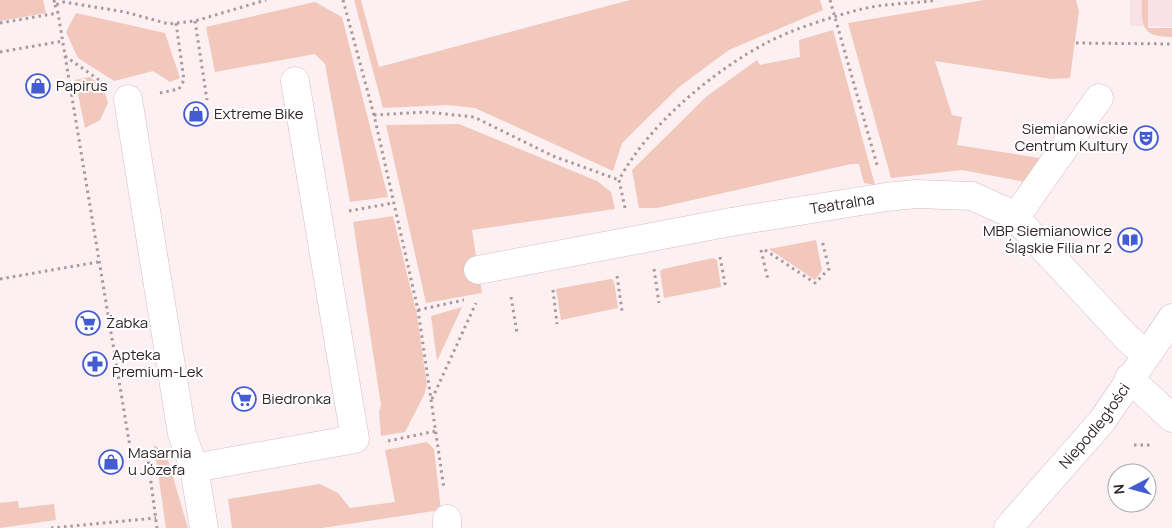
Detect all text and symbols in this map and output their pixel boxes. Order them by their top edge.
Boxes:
shop icon: Papirus [25,73,51,99]
place label: Papirus [56,75,108,96]
shop icon: Extreme Bike [183,101,209,127]
place label: Extreme Bike [214,103,304,124]
place label: Siemianowickie Centrum Kultury [1015,118,1128,156]
theatre icon: Siemianowickie Centrum Kultury [1133,125,1159,151]
street label: Teatralna [808,188,876,219]
place label: MBP Siemianowice Śląskie Filia nr 2 [983,220,1112,258]
library icon: MBP Siemianowice Śląskie Filia nr 2 [1117,227,1143,253]
supermarket icon: Żabka [75,310,101,336]
place label: Żabka [106,312,148,333]
place label: Apteka Premium-Lek [112,344,203,382]
pharmacy icon: Apteka Premium-Lek [82,351,108,377]
street label: Niepodległości [1054,379,1135,473]
supermarket icon: Biedronka [231,386,257,412]
place label: Biedronka [262,388,331,409]
place label: Masarnia u Józefa [128,442,191,480]
shop icon: Masarnia u Józefa [98,449,124,475]
north arrow [1107,463,1157,513]
text: N [1109,483,1129,495]

